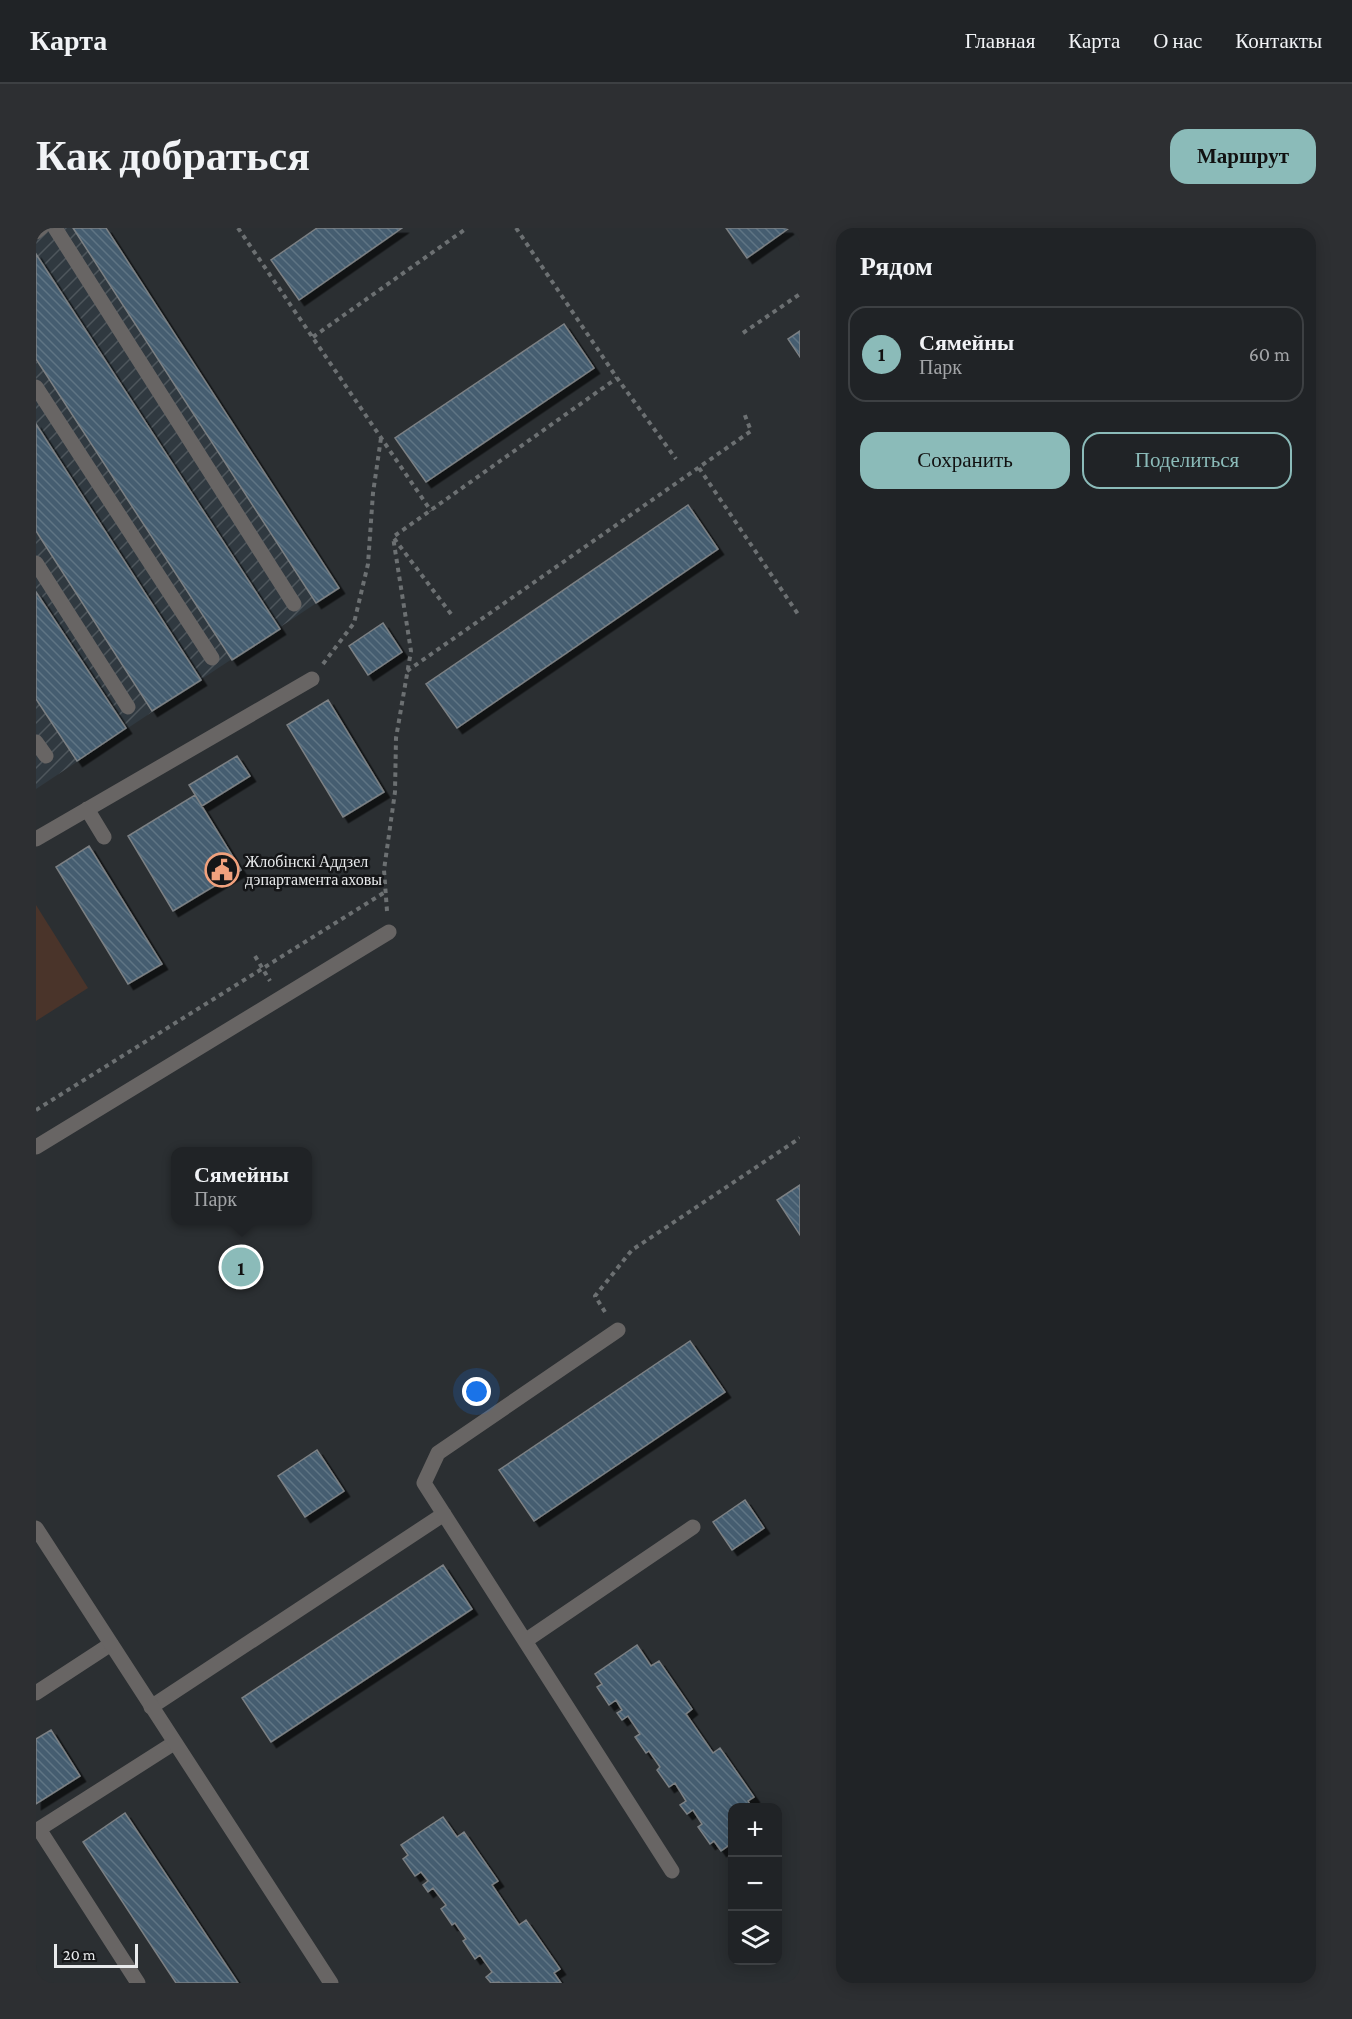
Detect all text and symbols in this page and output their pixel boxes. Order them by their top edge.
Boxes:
text: Карта [30,25,107,56]
text: Главная [965,29,1035,53]
text: Карта [1068,29,1120,53]
text: О нас [1153,29,1202,53]
text: Контакты [1235,29,1322,53]
button: Маршрут [1170,129,1316,184]
text: Как добраться [36,132,310,179]
text: Рядом [860,252,933,281]
text: Сямейны [919,330,1014,355]
text: 1 [878,343,885,365]
text: 60 m [1249,343,1290,365]
text: Парк [919,356,962,378]
button: Сохранить [860,432,1070,489]
button: Поделиться [1082,432,1292,489]
public building icon: Жлобінскі Аддзел дэпартамента аховы [204,852,240,888]
place label: Жлобінскі Аддзел дэпартамента аховы [245,853,382,889]
popup [171,1147,312,1225]
text: Сямейны [194,1162,289,1187]
text: Парк [194,1188,237,1210]
pin: 1 [222,1244,260,1290]
your location [462,1377,491,1406]
map controls [728,1803,782,1965]
button: + [728,1803,782,1857]
button: − [728,1857,782,1911]
button: layers [728,1911,782,1965]
scale bar [54,1941,138,1968]
text: 20 m [63,1946,96,1963]

